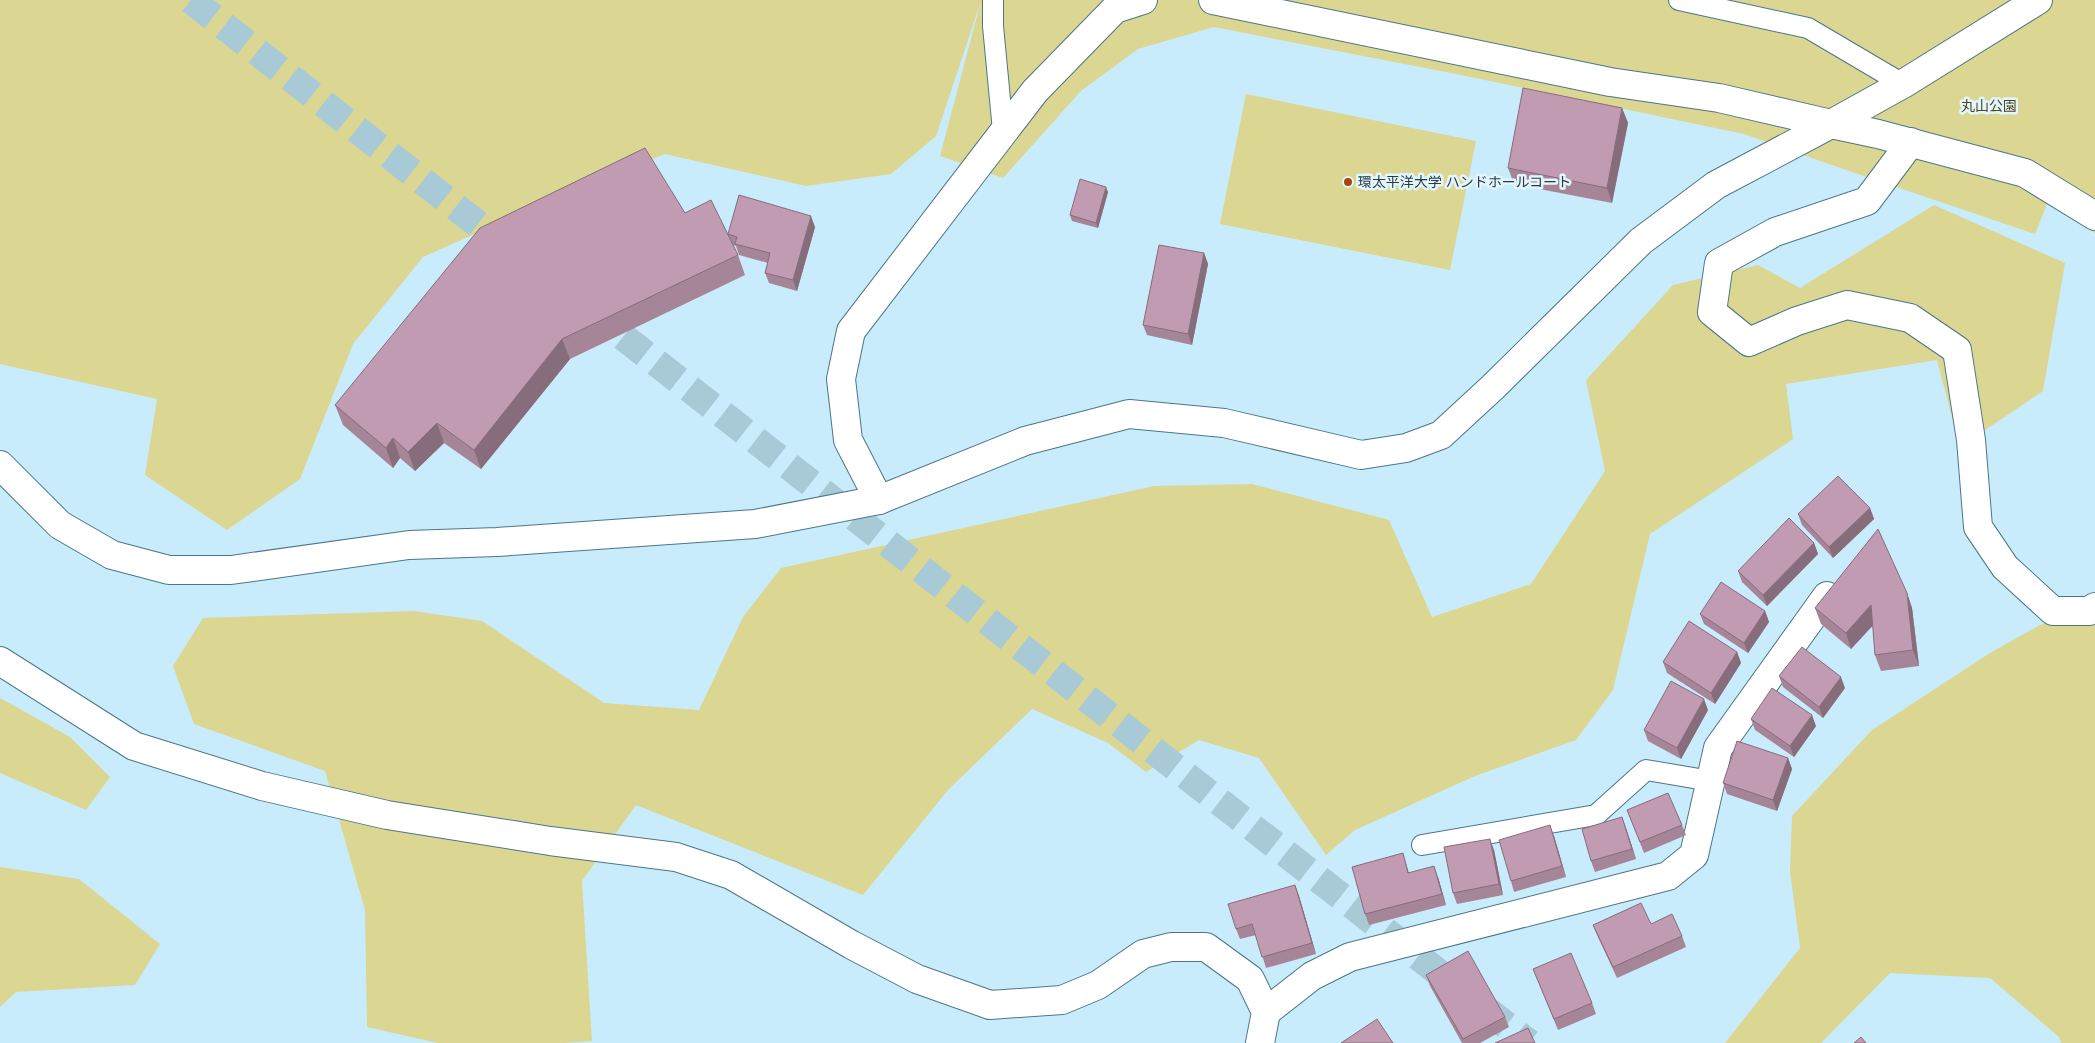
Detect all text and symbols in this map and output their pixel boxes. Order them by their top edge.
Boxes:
park label: 丸山公園 [1961,98,2017,115]
place label: 環太平洋大学 ハンドホールコート [1358,174,1571,191]
marker: 環太平洋大学 ハンドホールコート [1342,176,1354,188]

